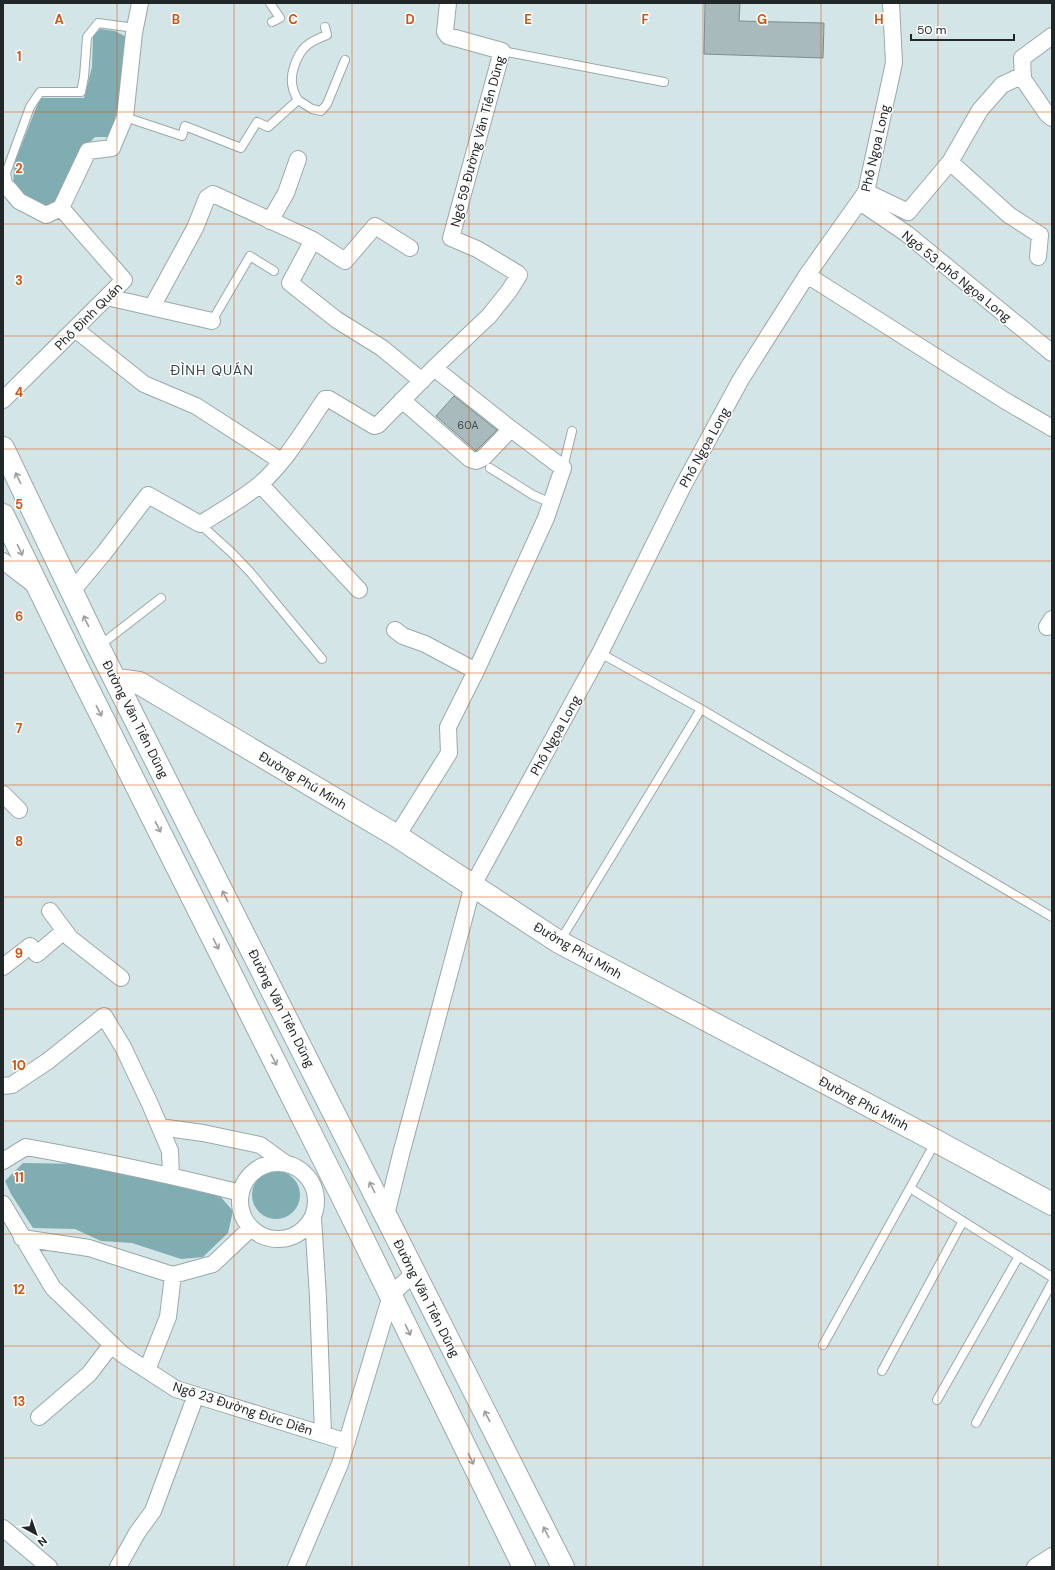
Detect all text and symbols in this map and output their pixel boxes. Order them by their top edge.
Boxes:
text: A [54,11,64,28]
text: B [172,11,180,28]
text: C [288,11,298,28]
text: D [405,11,415,28]
text: E [524,11,532,28]
text: F [641,11,649,28]
text: G [757,11,767,28]
text: H [874,11,884,28]
scale bar [911,16,1014,42]
text: 50 m [917,22,946,38]
text: 1 [17,48,21,65]
street label: Ngõ 59 Đường Văn Tiến Dũng [446,54,509,229]
street label: Phố Ngọa Long [857,103,894,193]
text: 2 [15,160,23,177]
street label: Ngõ 53 phố Ngọa Long [898,227,1015,326]
text: 3 [15,272,23,289]
street label: Phố Đình Quán [51,279,126,354]
district label: ĐÌNH QUÁN [170,361,254,379]
text: 4 [15,384,23,401]
street label: Phố Ngọa Long [675,404,733,490]
house number: 60A [457,418,479,432]
one-way arrow [13,473,21,485]
text: 5 [15,496,23,513]
one-way arrow [17,544,24,556]
text: 6 [15,608,23,625]
one-way arrow [82,615,89,627]
street label: Đường Văn Tiến Dũng [98,657,173,781]
street label: Phố Ngọa Long [526,692,584,778]
one-way arrow [96,705,103,717]
text: 7 [16,720,23,737]
street label: Đường Phú Minh [256,748,350,813]
one-way arrow [155,821,162,833]
text: 8 [15,833,23,850]
one-way arrow [221,890,228,902]
street label: Đường Phú Minh [530,918,625,983]
one-way arrow [213,937,220,949]
text: 9 [15,945,23,962]
street label: Đường Văn Tiến Dũng [244,946,319,1070]
one-way arrow [271,1054,278,1066]
text: 10 [12,1057,26,1074]
street label: Đường Phú Minh [816,1073,912,1134]
text: 11 [14,1169,24,1186]
one-way arrow [368,1182,375,1194]
street label: Đường Văn Tiến Dũng [389,1236,464,1360]
text: 12 [13,1281,25,1298]
one-way arrow [405,1324,412,1336]
street label: Ngõ 23 Đường Đức Diễn [171,1378,315,1439]
text: 13 [13,1393,25,1410]
one-way arrow [483,1410,490,1422]
one-way arrow [468,1453,475,1465]
north arrow [16,1514,56,1554]
one-way arrow [541,1526,549,1538]
text: N [35,1534,50,1550]

